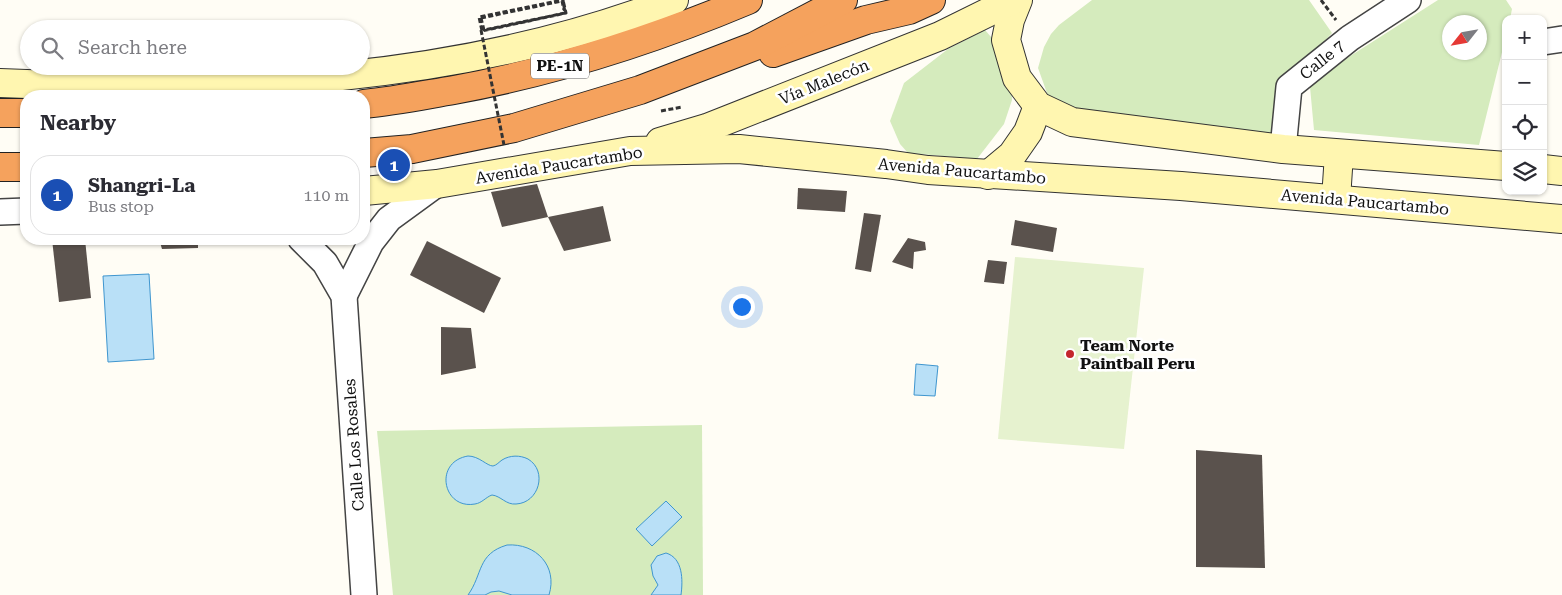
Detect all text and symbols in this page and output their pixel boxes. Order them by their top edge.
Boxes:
north arrow [1442,15,1487,60]
map controls [1502,15,1547,195]
button: + [1502,15,1547,60]
search box [20,20,370,75]
icon: search [38,34,66,62]
text: Search here [78,36,187,59]
street label: Calle 7 [1296,36,1348,84]
road number: PE-1N [531,54,589,78]
street label: Vía Malecón [776,55,872,109]
button: − [1502,60,1547,105]
button: locate [1502,105,1547,150]
text: Nearby [40,111,116,135]
street label: Avenida Paucartambo [474,142,644,188]
pin: 1 [378,146,410,184]
button: layers [1502,150,1547,195]
street label: Avenida Paucartambo [877,154,1047,188]
text: Shangri-La [88,174,196,197]
street label: Avenida Paucartambo [1280,185,1450,219]
text: 1 [53,186,61,205]
text: 110 m [303,186,349,205]
text: Bus stop [88,197,154,216]
your location [729,294,755,320]
place label: Team Norte Paintball Peru [1080,336,1196,373]
marker: Team Norte Paintball Peru [1064,348,1076,360]
street label: Calle Los Rosales [340,378,368,512]

